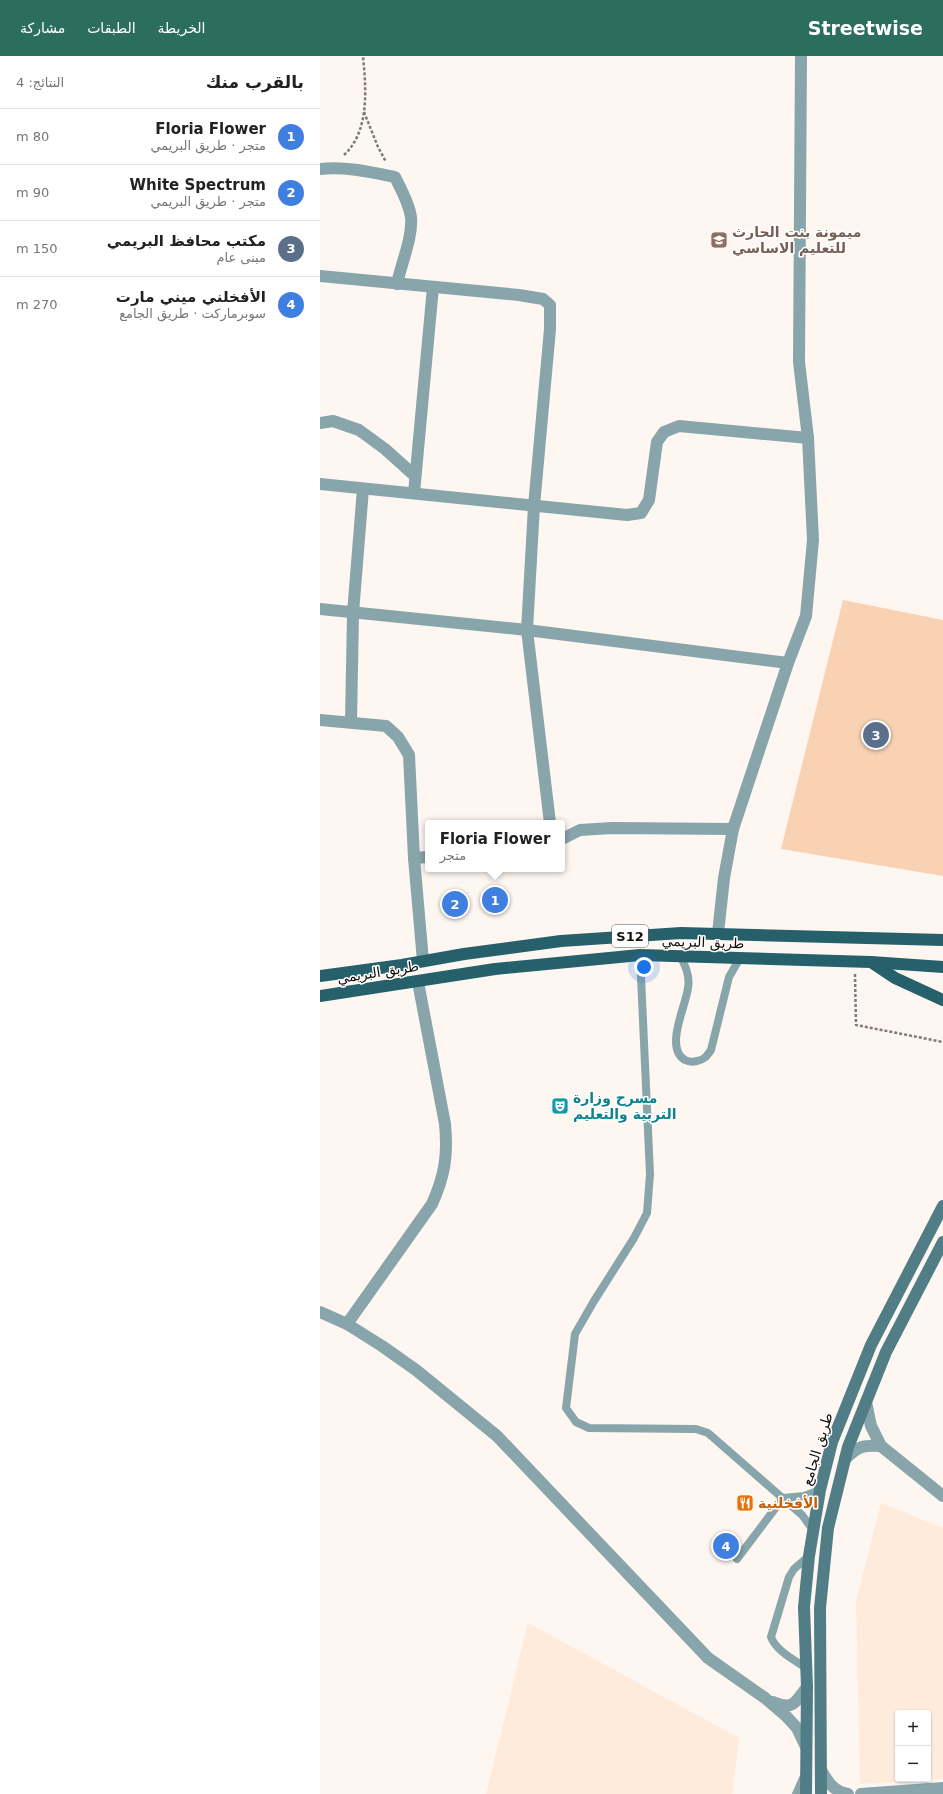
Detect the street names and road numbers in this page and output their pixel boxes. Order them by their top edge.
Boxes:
road number: S12 [612,925,648,947]
street label: طريق البريمي [661,933,745,952]
street label: طريق البريمي [336,958,420,987]
street label: طريق الجامع [798,1411,837,1488]

